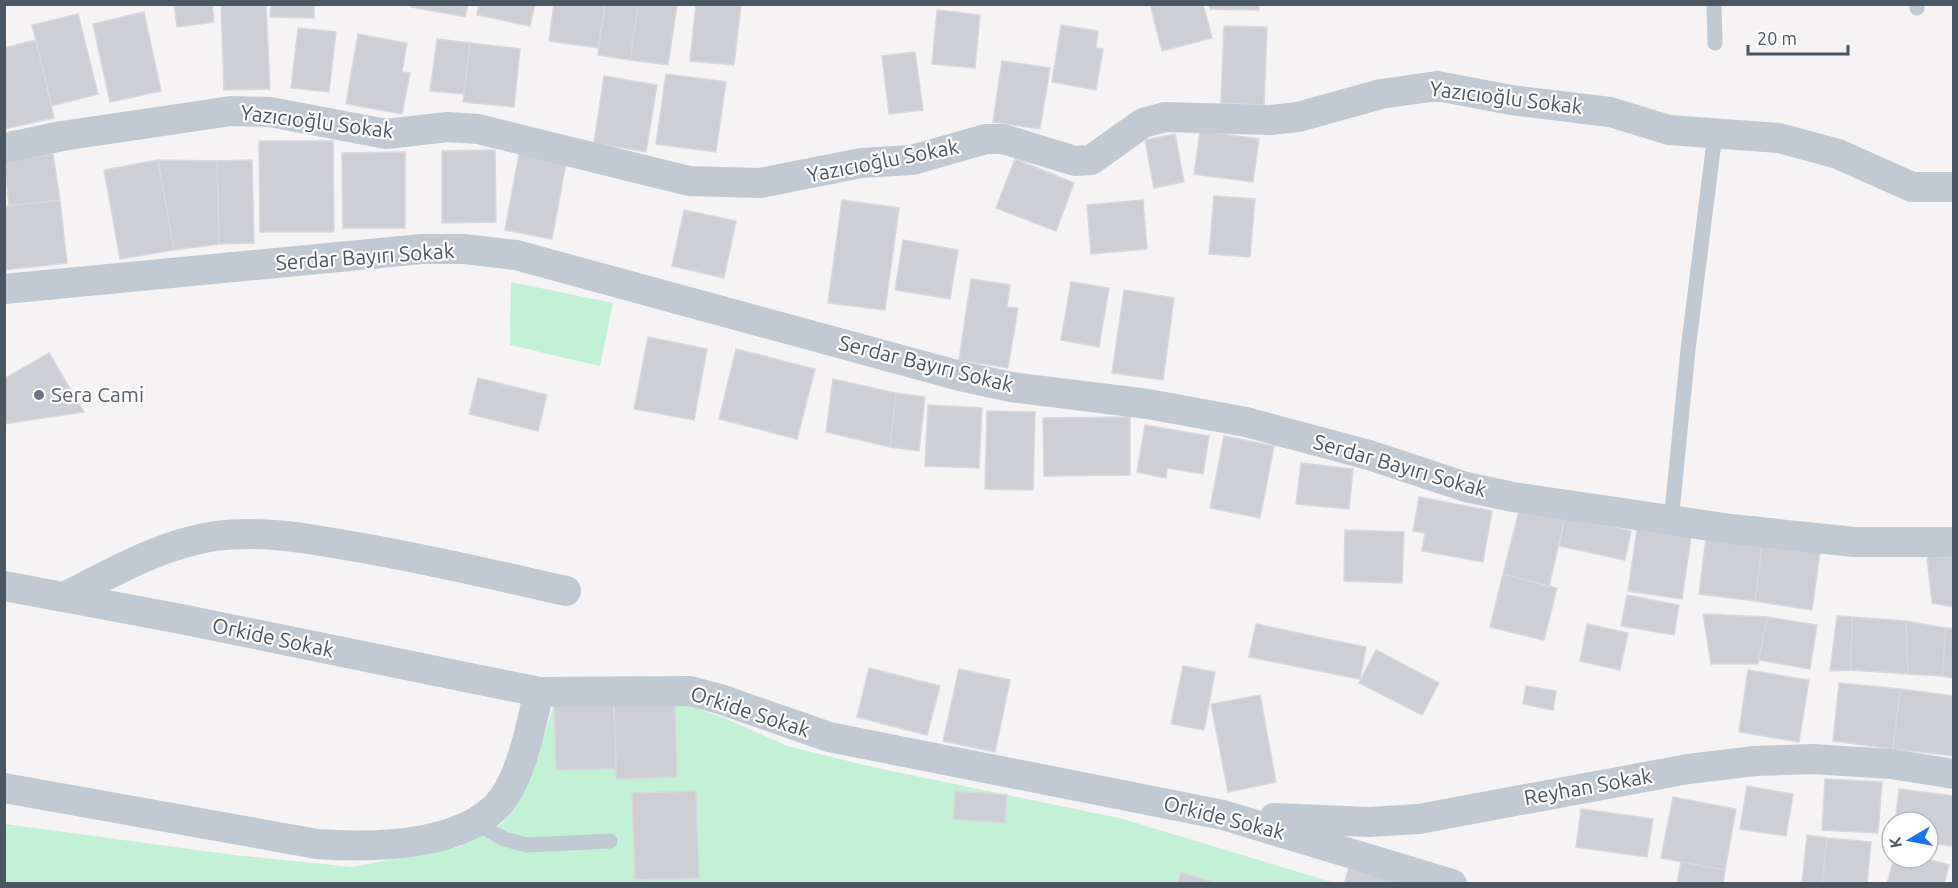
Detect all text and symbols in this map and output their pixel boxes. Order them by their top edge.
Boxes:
scale bar [1748,18,1848,56]
text: 20 m [1757,28,1797,48]
street label: Yazıcıoğlu Sokak [1428,76,1584,118]
street label: Yazıcıoğlu Sokak [239,100,395,142]
street label: Yazıcıoğlu Sokak [805,133,961,186]
street label: Serdar Bayırı Sokak [275,238,455,274]
street label: Serdar Bayırı Sokak [837,330,1016,396]
place label: Sera Cami [51,382,144,406]
marker: Sera Cami [32,388,46,402]
street label: Serdar Bayırı Sokak [1311,429,1490,501]
street label: Orkide Sokak [210,612,337,662]
street label: Orkide Sokak [688,680,813,742]
street label: Reyhan Sokak [1522,763,1654,809]
street label: Orkide Sokak [1161,790,1288,844]
north arrow [1880,810,1940,870]
text: K [1885,835,1905,849]

